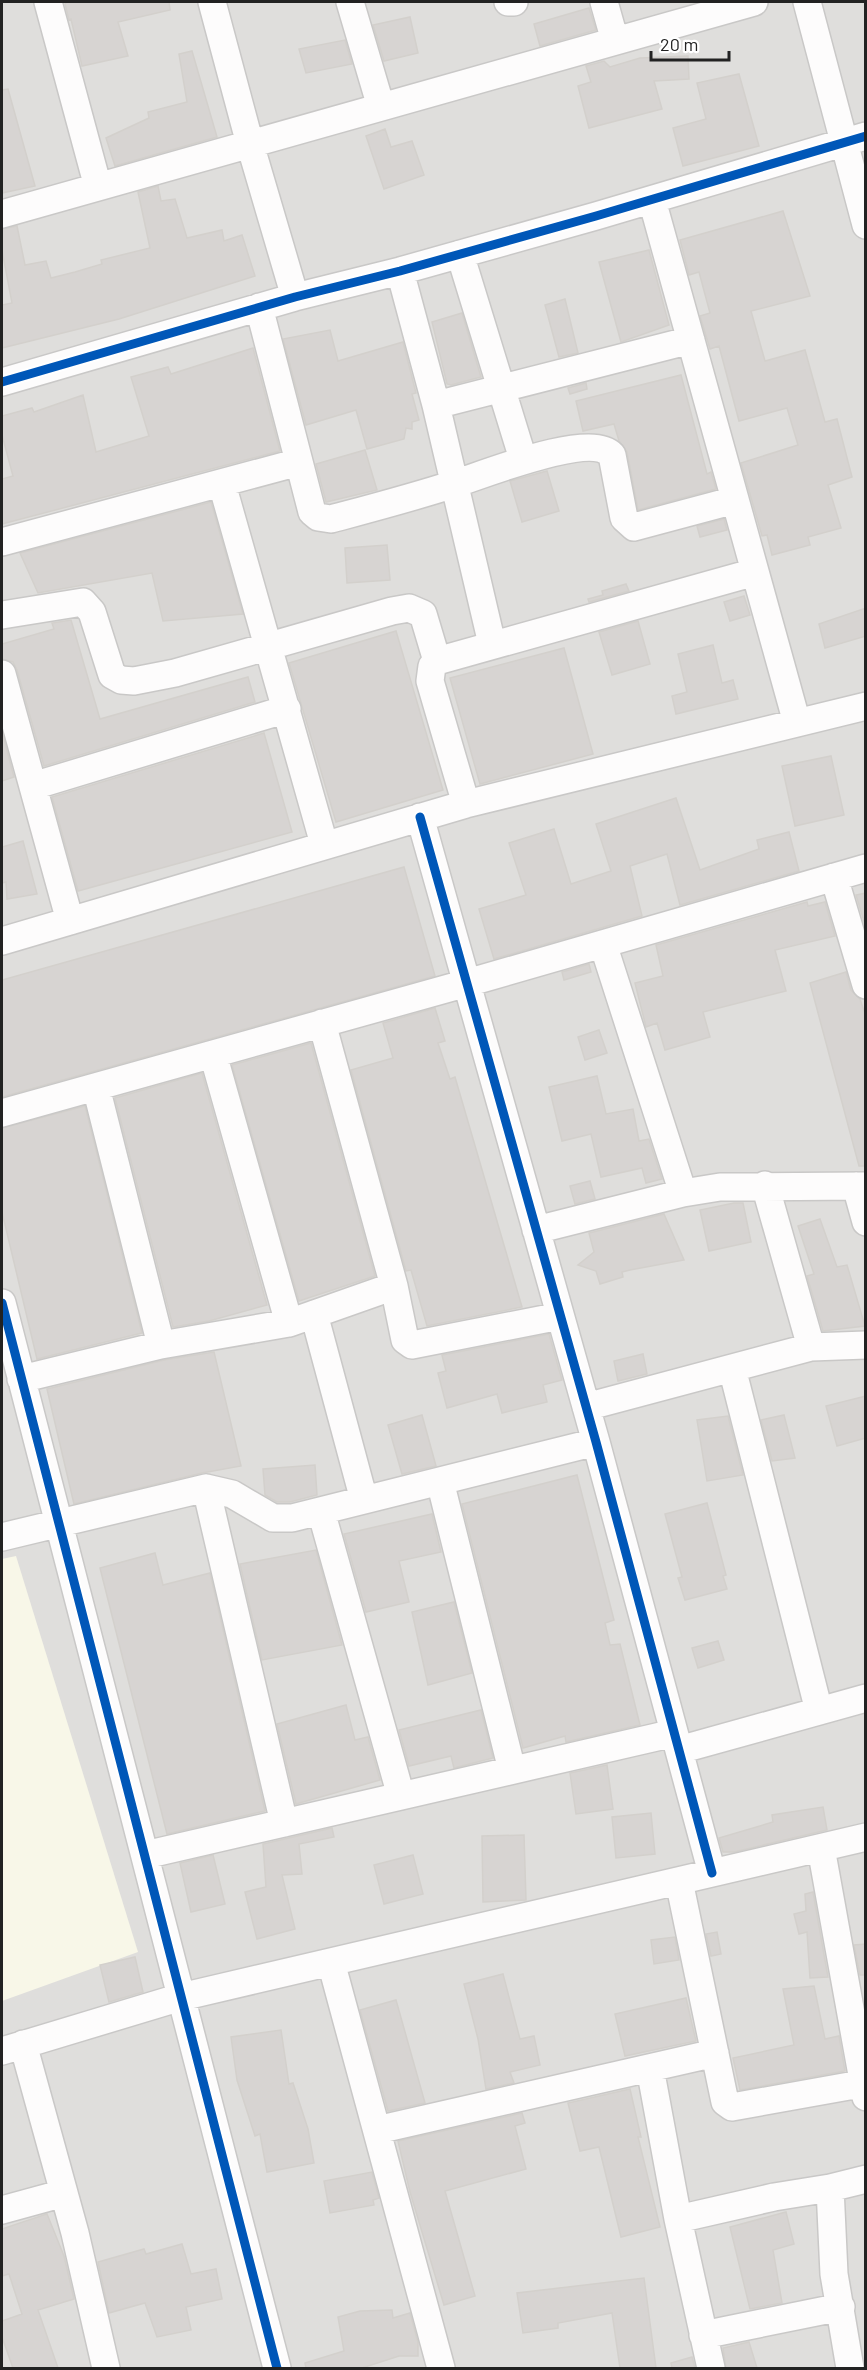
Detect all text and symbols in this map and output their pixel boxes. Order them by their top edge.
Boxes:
scale bar [651,24,729,62]
text: 20 m [660,33,698,55]

